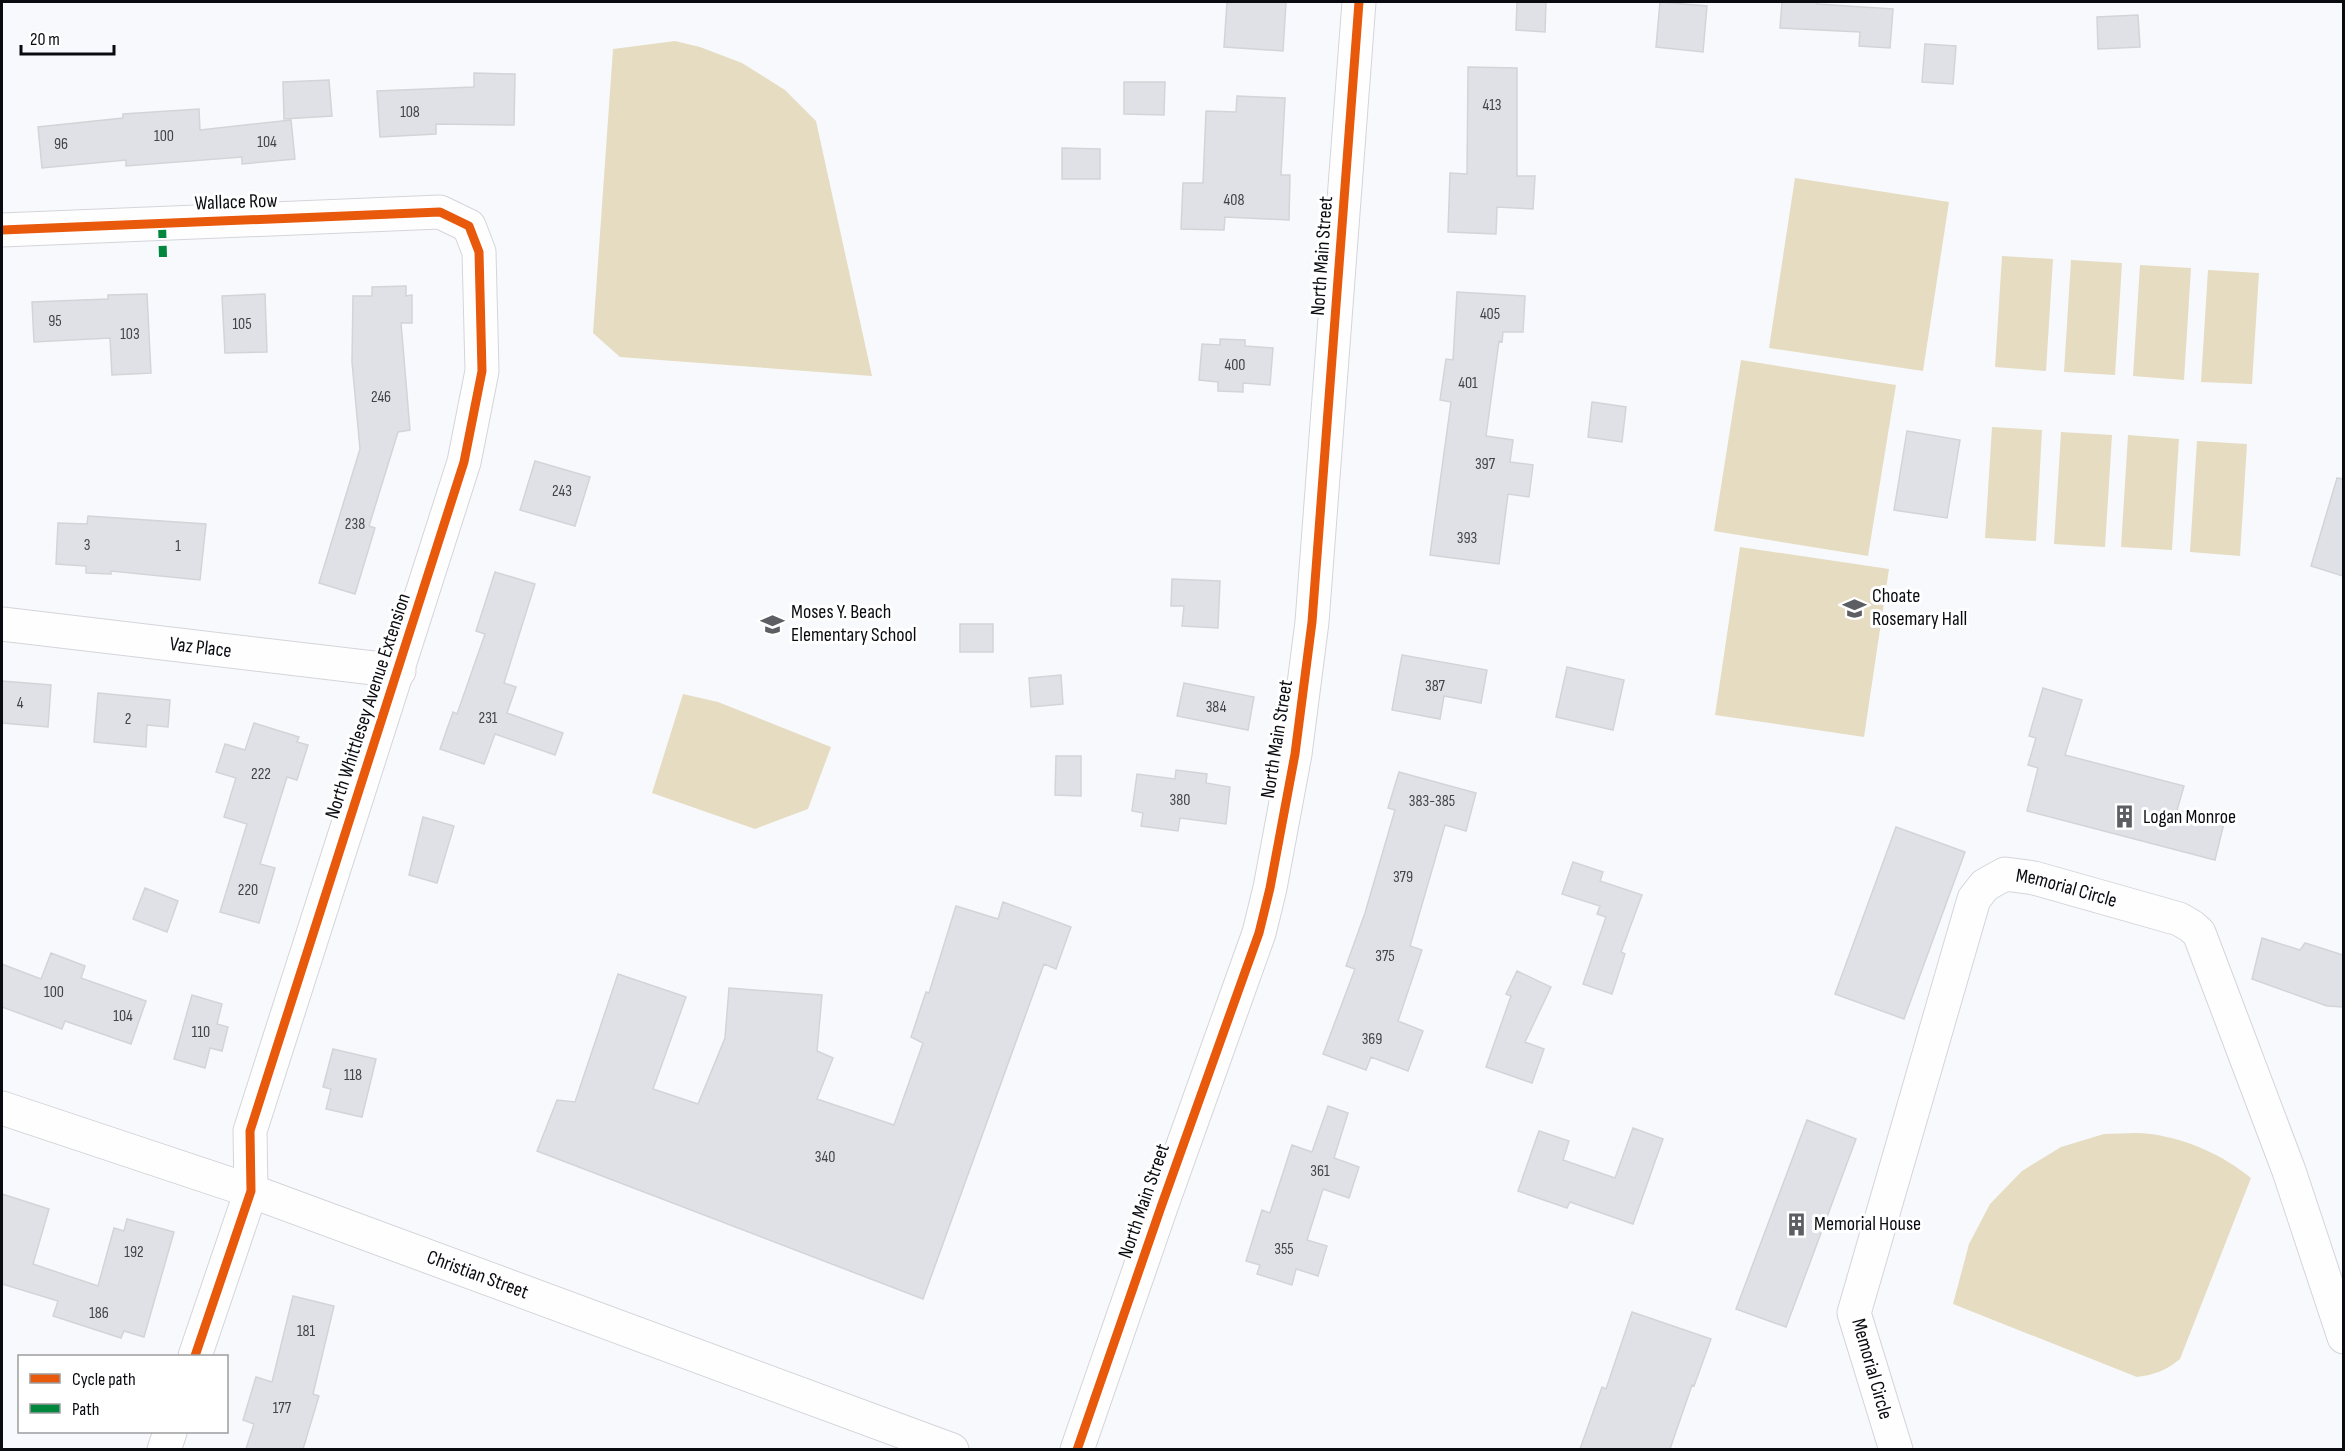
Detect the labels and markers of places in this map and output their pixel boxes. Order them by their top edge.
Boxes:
place label: Choate Rosemary Hall [1872,584,1967,631]
school or university icon: Choate Rosemary Hall [1841,595,1867,621]
place label: Moses Y. Beach Elementary School [791,600,917,647]
school or university icon: Moses Y. Beach Elementary School [760,611,786,637]
building icon: Logan Monroe [2112,804,2138,830]
place label: Logan Monroe [2143,805,2236,829]
building icon: Memorial House [1783,1211,1809,1237]
place label: Memorial House [1814,1212,1921,1236]

